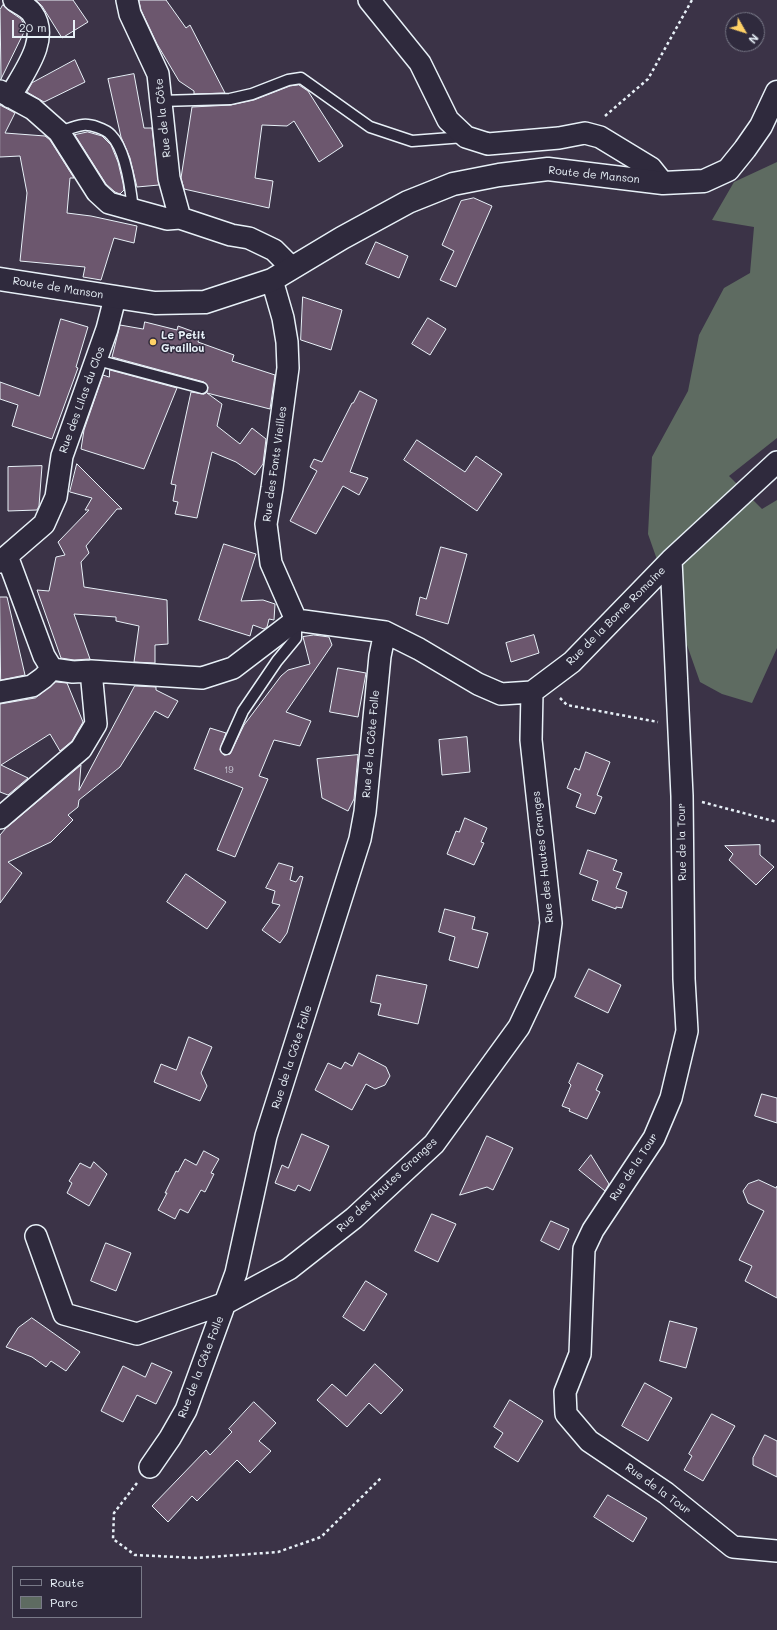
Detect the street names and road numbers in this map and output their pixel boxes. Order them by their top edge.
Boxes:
street label: Rue de la Côte [152,78,174,158]
street label: Route de Manson [548,164,640,186]
street label: Route de Manson [12,274,104,302]
street label: Rue des Lilas du Clos [57,345,107,455]
street label: Rue des Fonts Vieilles [260,405,290,523]
street label: Rue de la Borne Romaine [564,564,668,668]
street label: Rue de la Côte Folle [360,689,382,799]
street label: Rue des Hautes Granges [530,790,556,924]
street label: Rue de la Tour [675,803,689,881]
street label: Rue de la Côte Folle [269,1003,315,1111]
street label: Rue de la Tour [607,1131,661,1203]
street label: Rue des Hautes Granges [334,1135,440,1235]
street label: Rue de la Côte Folle [175,1314,227,1420]
street label: Rue de la Tour [623,1461,693,1517]

